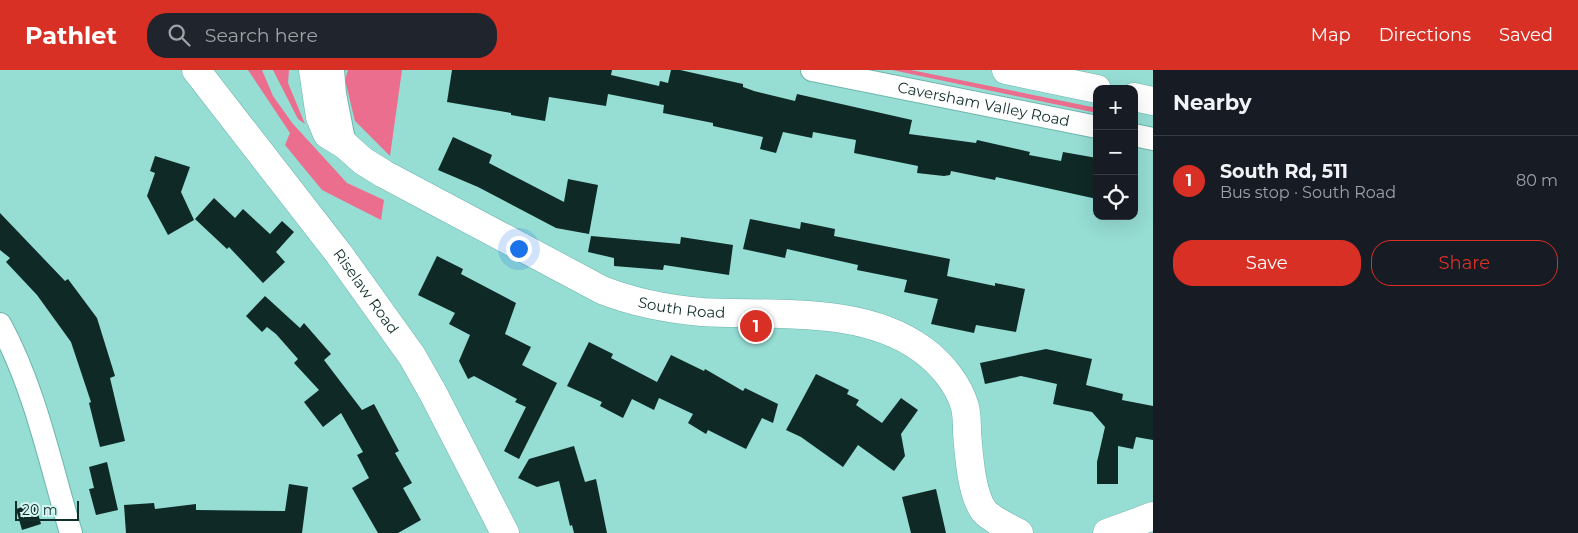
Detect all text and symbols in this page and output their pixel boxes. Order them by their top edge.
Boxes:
search box [147,13,497,58]
text: Pathlet [25,21,117,50]
icon: search [165,21,193,49]
text: Search here [205,24,318,47]
text: Map [1311,24,1351,46]
text: Directions [1379,24,1471,46]
text: Saved [1499,24,1553,46]
street label: Caversham Valley Road [896,77,1072,130]
map controls [1093,85,1138,220]
button: + [1093,85,1138,130]
text: Nearby [1173,90,1252,115]
button: − [1093,130,1138,175]
text: South Rd, 511 [1220,160,1348,183]
text: 1 [1186,171,1192,190]
text: 80 m [1516,171,1558,190]
button: locate [1093,175,1138,220]
text: Bus stop · South Road [1220,183,1396,202]
your location [506,236,532,262]
button: Save [1173,240,1361,286]
button: Share [1371,240,1558,286]
street label: Riselaw Road [329,245,403,337]
street label: South Road [636,292,726,322]
pin: 1 [740,307,772,345]
scale bar [15,498,79,521]
text: 20 m [22,501,58,519]

